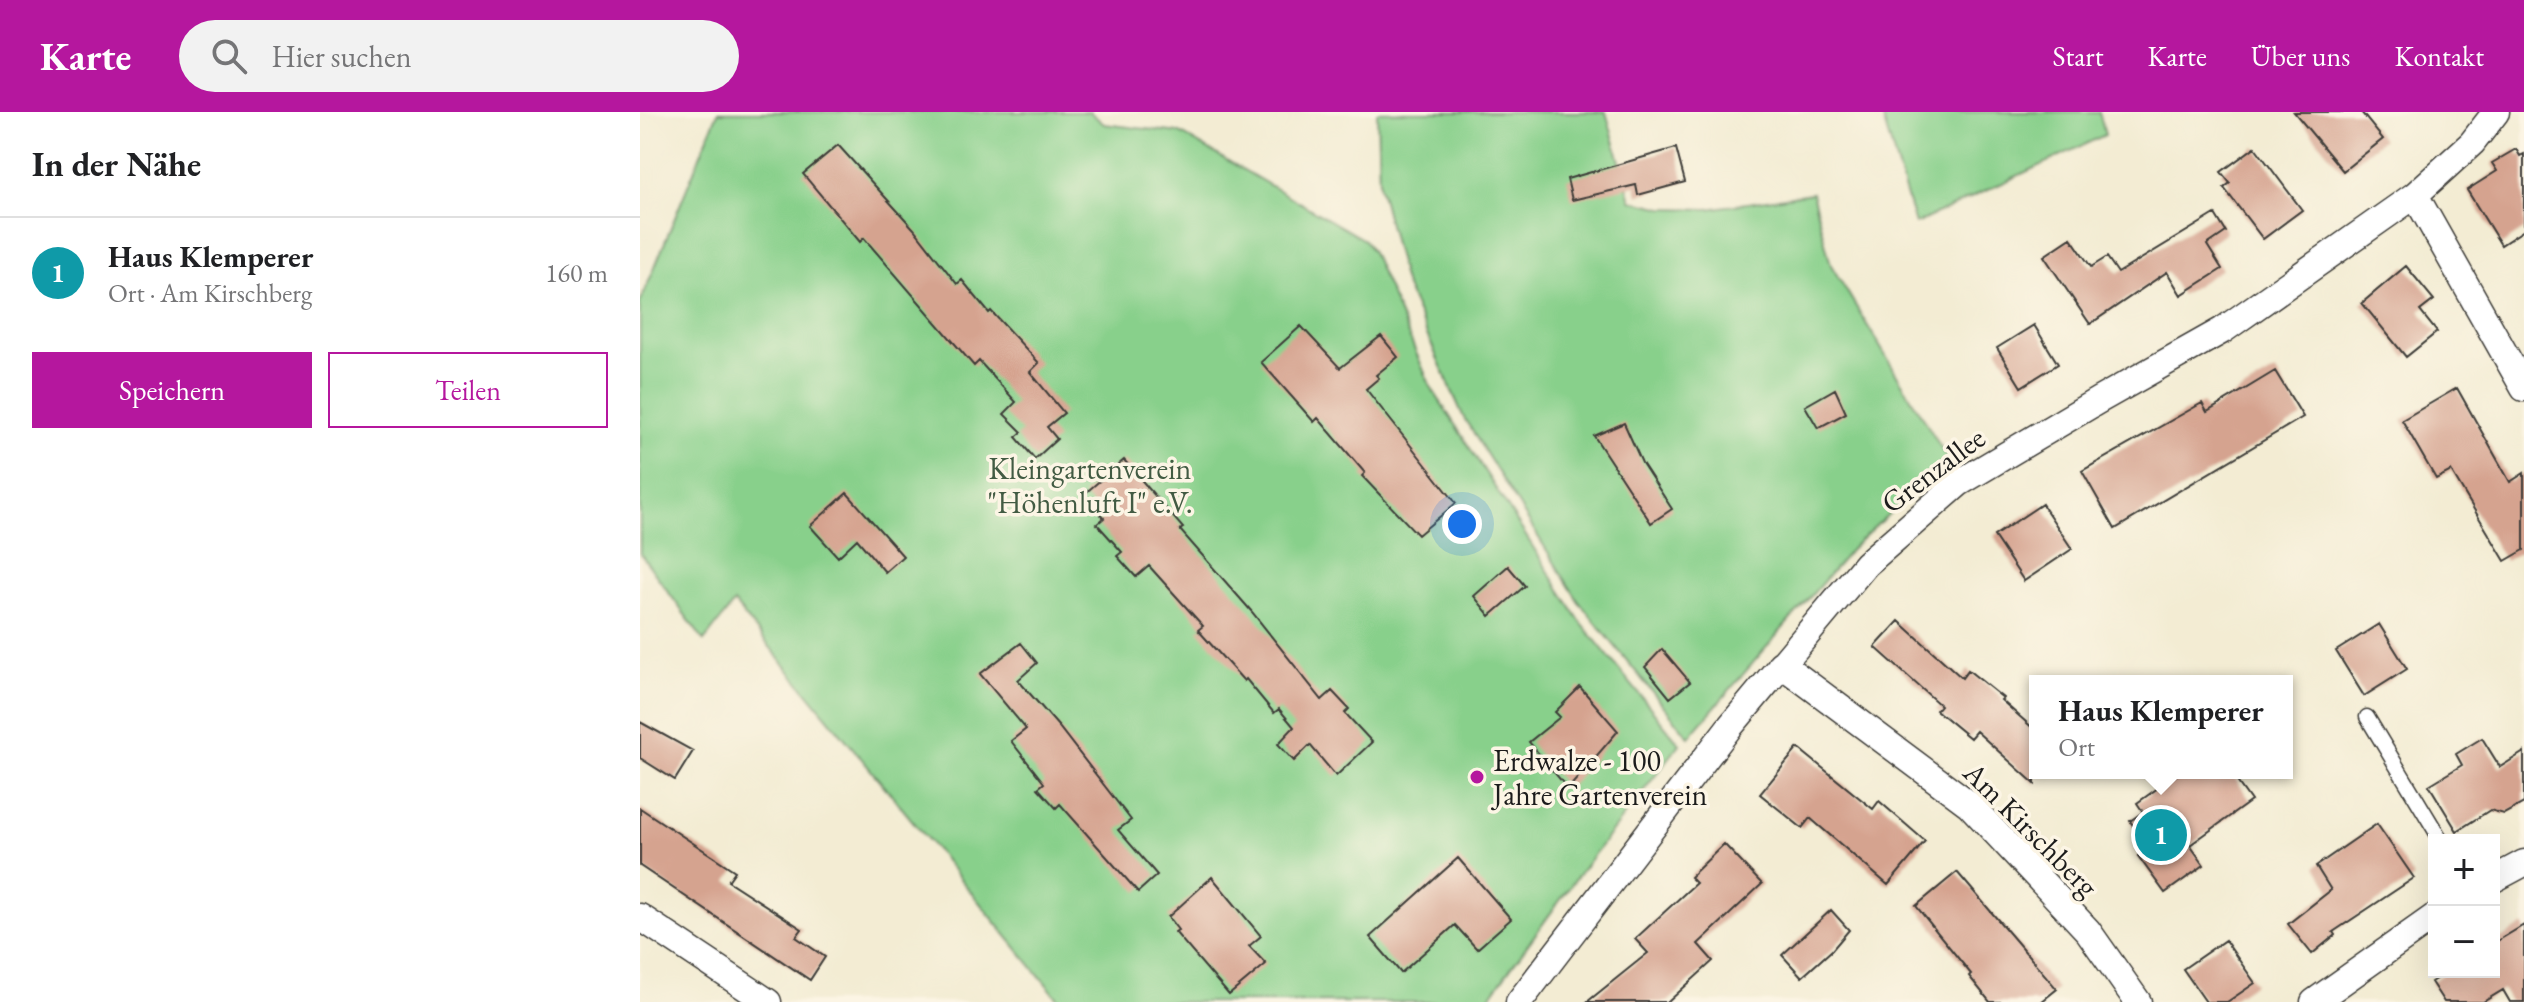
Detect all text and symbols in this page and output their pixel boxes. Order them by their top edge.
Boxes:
search box [179,20,739,92]
text: Karte [40,32,131,81]
icon: search [207,34,251,78]
text: Hier suchen [271,37,412,76]
text: Start [2052,38,2104,74]
text: Karte [2148,38,2207,74]
text: Über uns [2251,38,2350,74]
text: Kontakt [2394,38,2484,74]
text: In der Nähe [32,142,201,186]
text: Haus Klemperer [108,237,313,276]
text: 1 [51,256,65,290]
text: 160 m [545,256,608,290]
text: Ort · Am Kirschberg [108,276,312,310]
button: Speichern [32,352,312,428]
button: Teilen [328,352,608,428]
street label: Grenzallee [1873,418,1993,522]
park label: Kleingartenverein "Höhenluft I" e.V. [987,449,1193,522]
your location [1442,504,1482,544]
popup [2029,675,2293,779]
text: Haus Klemperer [2058,691,2264,730]
text: Ort [2058,730,2095,764]
place label: Erdwalze - 100 Jahre Gartenverein [1490,741,1708,814]
street label: Am Kirschberg [1954,752,2107,905]
marker: Erdwalze - 100 Jahre Gartenverein [1468,768,1486,786]
pin: 1 [2135,805,2187,865]
map controls [2428,834,2500,978]
button: + [2428,834,2500,906]
button: − [2428,906,2500,978]

